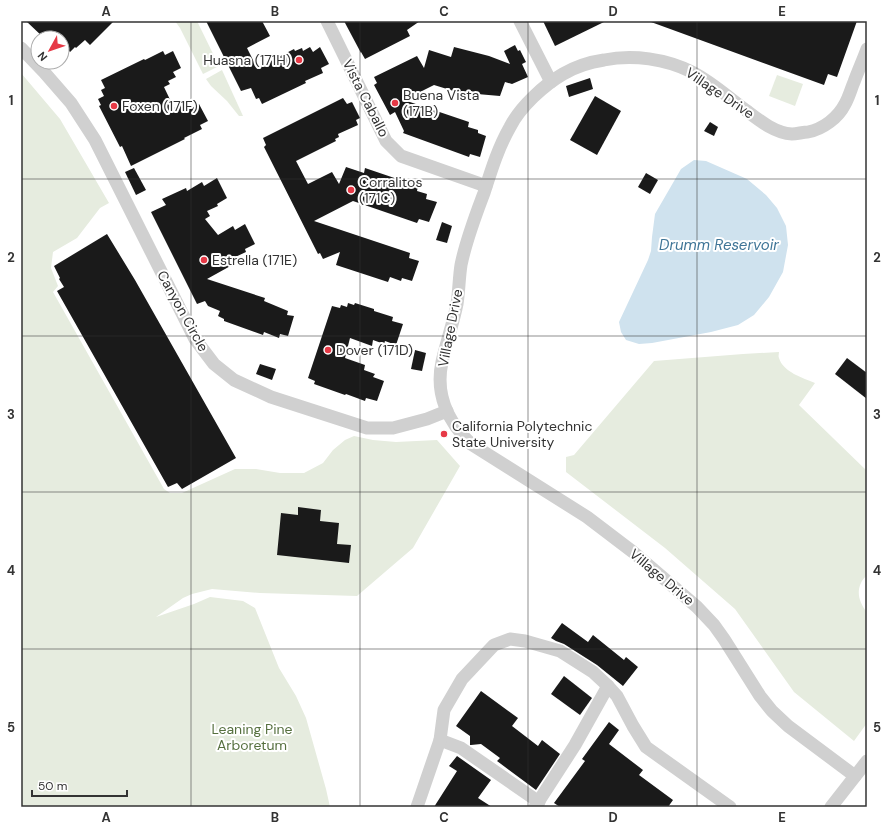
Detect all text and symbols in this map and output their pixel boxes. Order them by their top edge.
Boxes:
text: A [101,3,111,20]
text: B [271,3,279,20]
text: C [439,3,449,20]
text: D [608,3,618,20]
text: E [778,3,786,20]
north arrow [30,30,70,70]
text: N [34,49,50,64]
place label: Huasna (171H) [203,51,291,69]
marker: Huasna (171H) [294,55,304,65]
street label: Vista Caballo [339,56,393,140]
street label: Village Drive [682,63,758,123]
place label: Buena Vista (171B) [403,86,479,120]
text: 1 [9,92,13,109]
text: 1 [875,92,879,109]
place label: Foxen (171F) [122,97,198,115]
marker: Buena Vista (171B) [390,98,400,108]
marker: Foxen (171F) [109,101,119,111]
place label: Corralitos (171C) [359,173,422,207]
marker: Corralitos (171C) [346,185,356,195]
water label: Drumm Reservoir [659,235,779,255]
text: 2 [7,249,15,266]
text: 2 [873,249,881,266]
place label: Estrella (171E) [212,251,297,269]
marker: Estrella (171E) [199,255,209,265]
street label: Canyon Circle [153,267,213,355]
street label: Village Drive [434,287,466,368]
place label: Dover (171D) [336,341,413,359]
marker: Dover (171D) [323,345,333,355]
text: 3 [7,406,15,423]
text: 3 [873,406,881,423]
place label: California Polytechnic State University [452,417,592,451]
marker: California Polytechnic State University [439,429,449,439]
street label: Village Drive [626,545,698,609]
text: 4 [7,562,15,579]
text: 4 [873,562,881,579]
text: 5 [7,719,15,736]
text: 5 [873,719,881,736]
park label: Leaning Pine Arboretum [211,720,293,754]
scale bar [32,772,127,798]
text: 50 m [38,778,67,794]
text: A [101,809,111,826]
text: B [271,809,279,826]
text: C [439,809,449,826]
text: D [608,809,618,826]
text: E [778,809,786,826]

